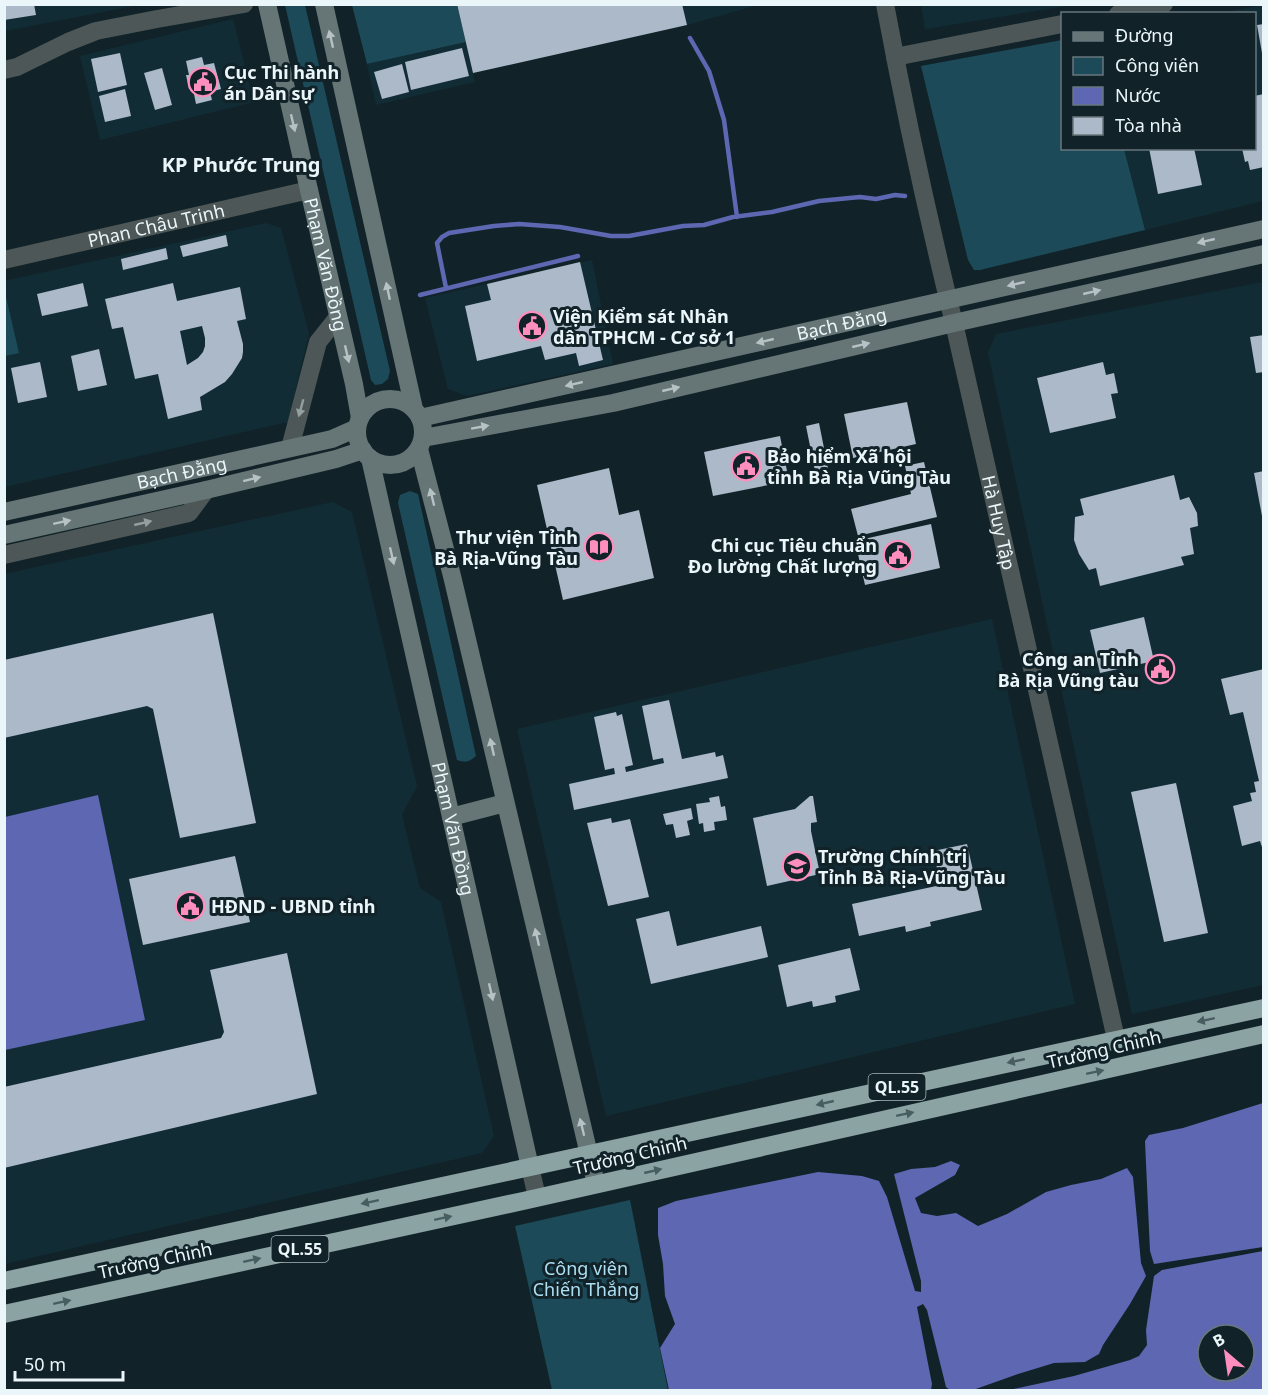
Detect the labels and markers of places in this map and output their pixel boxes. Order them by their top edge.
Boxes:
place label: Cục Thi hành án Dân sự [224,60,339,105]
public building icon: Cục Thi hành án Dân sự [187,66,219,98]
place label: Viện Kiểm sát Nhân dân TPHCM - Cơ sở 1 [553,304,735,349]
public building icon: Viện Kiểm sát Nhân dân TPHCM - Cơ sở 1 [516,310,548,342]
place label: Bảo hiểm Xã hội tỉnh Bà Rịa Vũng Tàu [767,444,951,489]
public building icon: Bảo hiểm Xã hội tỉnh Bà Rịa Vũng Tàu [730,450,762,482]
place label: Thư viện Tỉnh Bà Rịa-Vũng Tàu [434,525,578,570]
library icon: Thư viện Tỉnh Bà Rịa-Vũng Tàu [583,531,615,563]
place label: Chi cục Tiêu chuẩn Đo lường Chất lượng [688,533,877,578]
public building icon: Chi cục Tiêu chuẩn Đo lường Chất lượng [882,539,914,571]
place label: Công an Tỉnh Bà Rịa Vũng tàu [998,647,1139,692]
public building icon: Công an Tỉnh Bà Rịa Vũng tàu [1144,653,1176,685]
place label: Trường Chính trị Tỉnh Bà Rịa-Vũng Tàu [818,844,1006,889]
school or university icon: Trường Chính trị Tỉnh Bà Rịa-Vũng Tàu [781,850,813,882]
public building icon: HĐND - UBND tỉnh [174,890,206,922]
place label: HĐND - UBND tỉnh [211,894,376,918]

